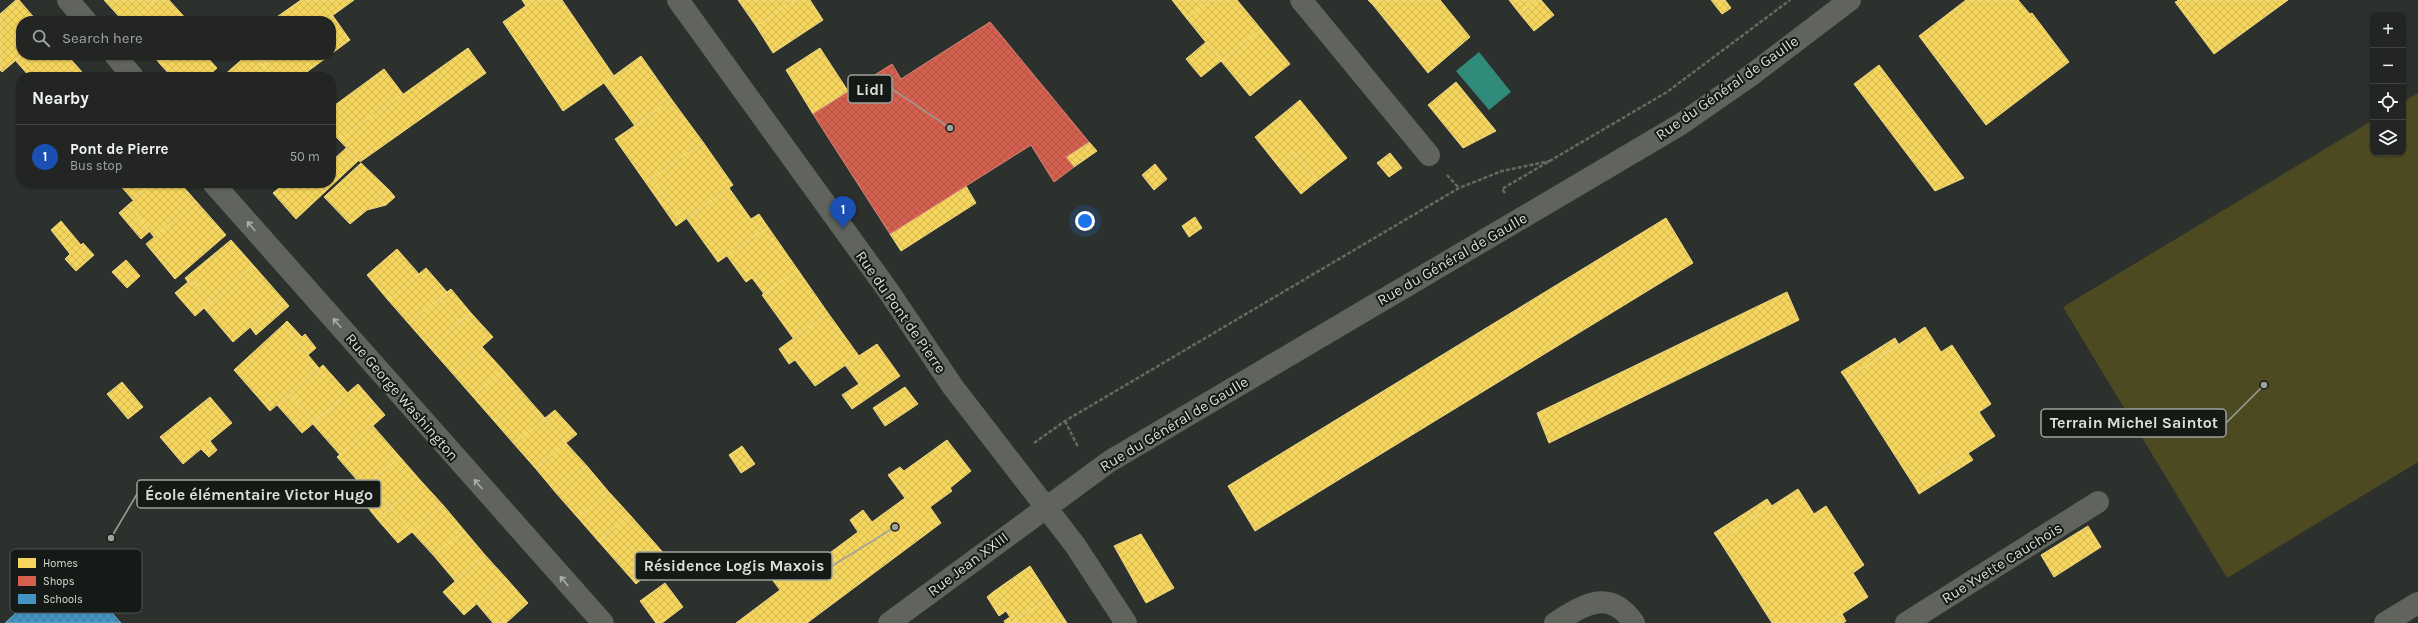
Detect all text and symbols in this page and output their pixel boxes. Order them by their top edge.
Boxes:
map controls [2370,12,2406,156]
button: + [2370,12,2406,48]
search box [16,16,336,60]
icon: search [30,27,52,49]
text: Search here [62,29,143,47]
street label: Rue du Général de Gaulle [1652,32,1802,144]
button: − [2370,48,2406,84]
callout: Lidl [848,75,892,103]
text: Lidl [856,80,884,99]
button: locate [2370,84,2406,120]
text: Nearby [32,88,89,108]
button: layers [2370,120,2406,156]
text: Pont de Pierre [70,140,169,158]
text: 1 [43,149,47,164]
text: 50 m [290,149,320,164]
text: Bus stop [70,158,122,173]
pin: 1 [830,196,856,229]
street label: Rue du Général de Gaulle [1374,209,1530,309]
your location [1075,211,1095,231]
one-way arrow [246,221,255,231]
street label: Rue du Pont de Pierre [852,247,950,377]
one-way arrow [332,318,341,329]
street label: Rue George Washington [342,330,462,464]
street label: Rue du Général de Gaulle [1097,373,1251,475]
callout: Terrain Michel Saintot [2041,409,2226,437]
text: Terrain Michel Saintot [2050,413,2218,432]
one-way arrow [474,479,483,489]
callout: École élémentaire Victor Hugo [137,480,381,508]
text: École élémentaire Victor Hugo [145,485,373,504]
street label: Rue Yvette Cauchois [1938,519,2066,607]
street label: Rue Jean XXIII [924,528,1012,600]
legend [10,549,142,613]
callout: Résidence Logis Maxois [635,552,832,580]
text: Résidence Logis Maxois [644,556,824,575]
text: Homes [43,557,78,570]
text: Shops [43,575,75,588]
one-way arrow [560,576,569,587]
text: Schools [43,593,83,606]

